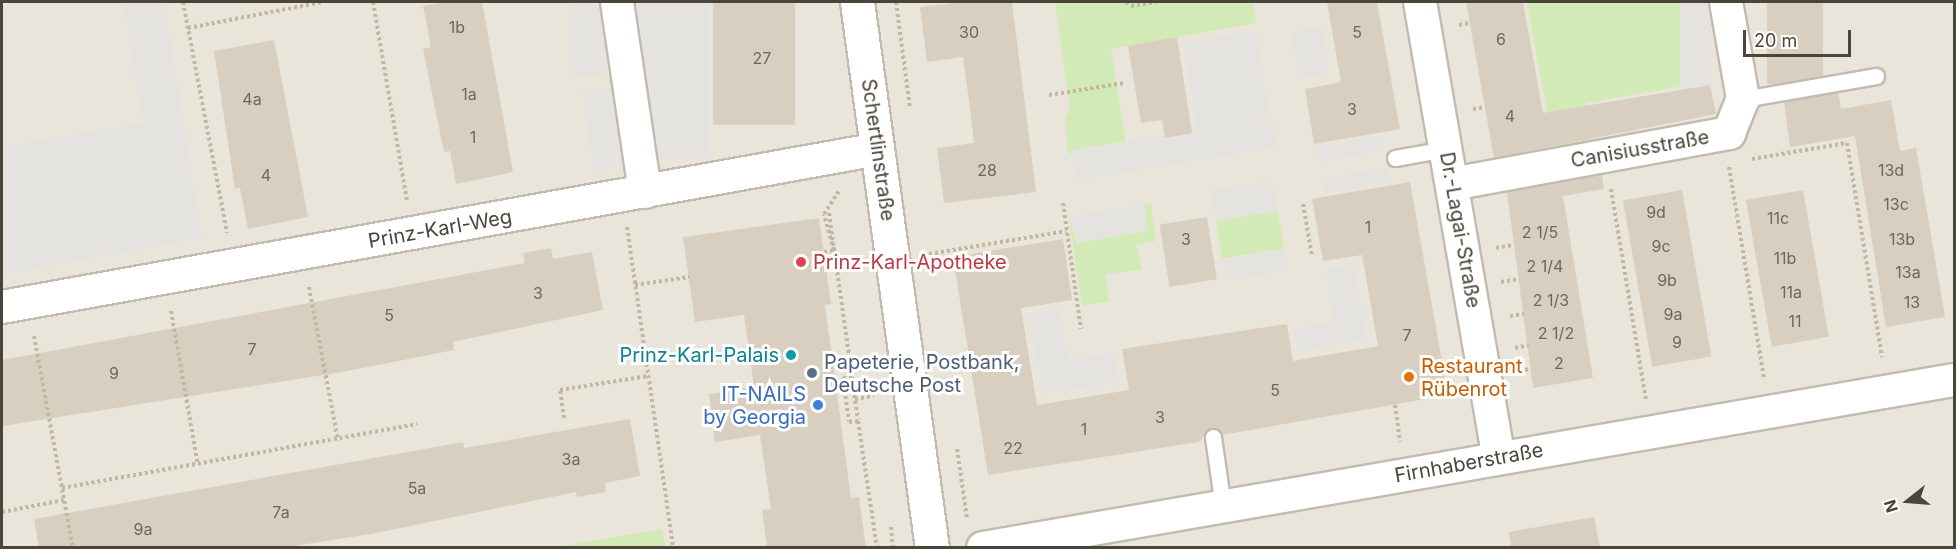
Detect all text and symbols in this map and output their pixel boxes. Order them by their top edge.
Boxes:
house number: 1b [449,17,465,37]
scale bar [1746,18,1854,56]
house number: 30 [959,22,979,42]
house number: 5 [1352,22,1362,42]
house number: 6 [1496,29,1506,49]
text: 20 m [1754,30,1797,51]
house number: 27 [753,48,771,68]
street label: Schertlinstraße [856,77,900,223]
house number: 1a [461,84,477,104]
house number: 4a [242,89,262,109]
house number: 3 [1347,99,1357,119]
house number: 4 [1505,106,1515,126]
street label: Canisiusstraße [1569,125,1711,173]
house number: 1 [470,127,476,147]
street label: Dr.-Lagai-Straße [1434,150,1486,310]
house number: 28 [977,160,997,180]
house number: 13d [1878,160,1904,180]
house number: 4 [261,165,271,185]
house number: 13c [1883,194,1909,214]
house number: 9d [1646,202,1666,222]
street label: Prinz-Karl-Weg [366,205,514,253]
house number: 11c [1767,208,1789,228]
house number: 1 [1365,217,1371,237]
house number: 2 1/5 [1522,222,1558,242]
house number: 3 [1181,229,1191,249]
house number: 13b [1889,229,1915,249]
house number: 9c [1651,236,1671,256]
house number: 11b [1774,248,1796,268]
place label: Prinz-Karl-Apotheke [813,250,1007,274]
marker: Prinz-Karl-Apotheke [794,255,808,269]
house number: 2 1/4 [1527,256,1563,276]
house number: 13a [1895,262,1921,282]
house number: 9b [1657,270,1677,290]
house number: 11a [1780,282,1802,302]
house number: 3 [533,283,543,303]
house number: 2 1/3 [1533,290,1569,310]
house number: 13 [1904,292,1920,312]
house number: 9a [1664,304,1682,324]
house number: 5 [384,305,394,325]
house number: 11 [1788,311,1802,331]
house number: 2 1/2 [1538,323,1574,343]
house number: 7 [1402,325,1412,345]
house number: 9 [1672,332,1682,352]
house number: 7 [247,339,257,359]
place label: Prinz-Karl-Palais [619,343,779,367]
marker: Prinz-Karl-Palais [784,348,798,362]
place label: Papeterie, Postbank, Deutsche Post [824,350,1020,397]
house number: 2 [1554,353,1564,373]
place label: Restaurant Rübenrot [1421,354,1523,401]
house number: 9 [109,363,119,383]
marker: Papeterie, Postbank, Deutsche Post [805,366,819,380]
marker: Restaurant Rübenrot [1402,370,1416,384]
house number: 5 [1270,380,1280,400]
place label: IT-NAILS by Georgia [703,382,806,429]
marker: IT-NAILS by Georgia [811,398,825,412]
house number: 3 [1155,407,1165,427]
house number: 1 [1081,419,1087,439]
house number: 22 [1003,438,1023,458]
street label: Firnhaberstraße [1393,438,1545,488]
house number: 3a [562,449,580,469]
north arrow [1878,471,1938,531]
house number: 5a [408,478,426,498]
text: N [1879,498,1902,515]
house number: 7a [272,502,290,522]
house number: 9a [134,519,152,539]

